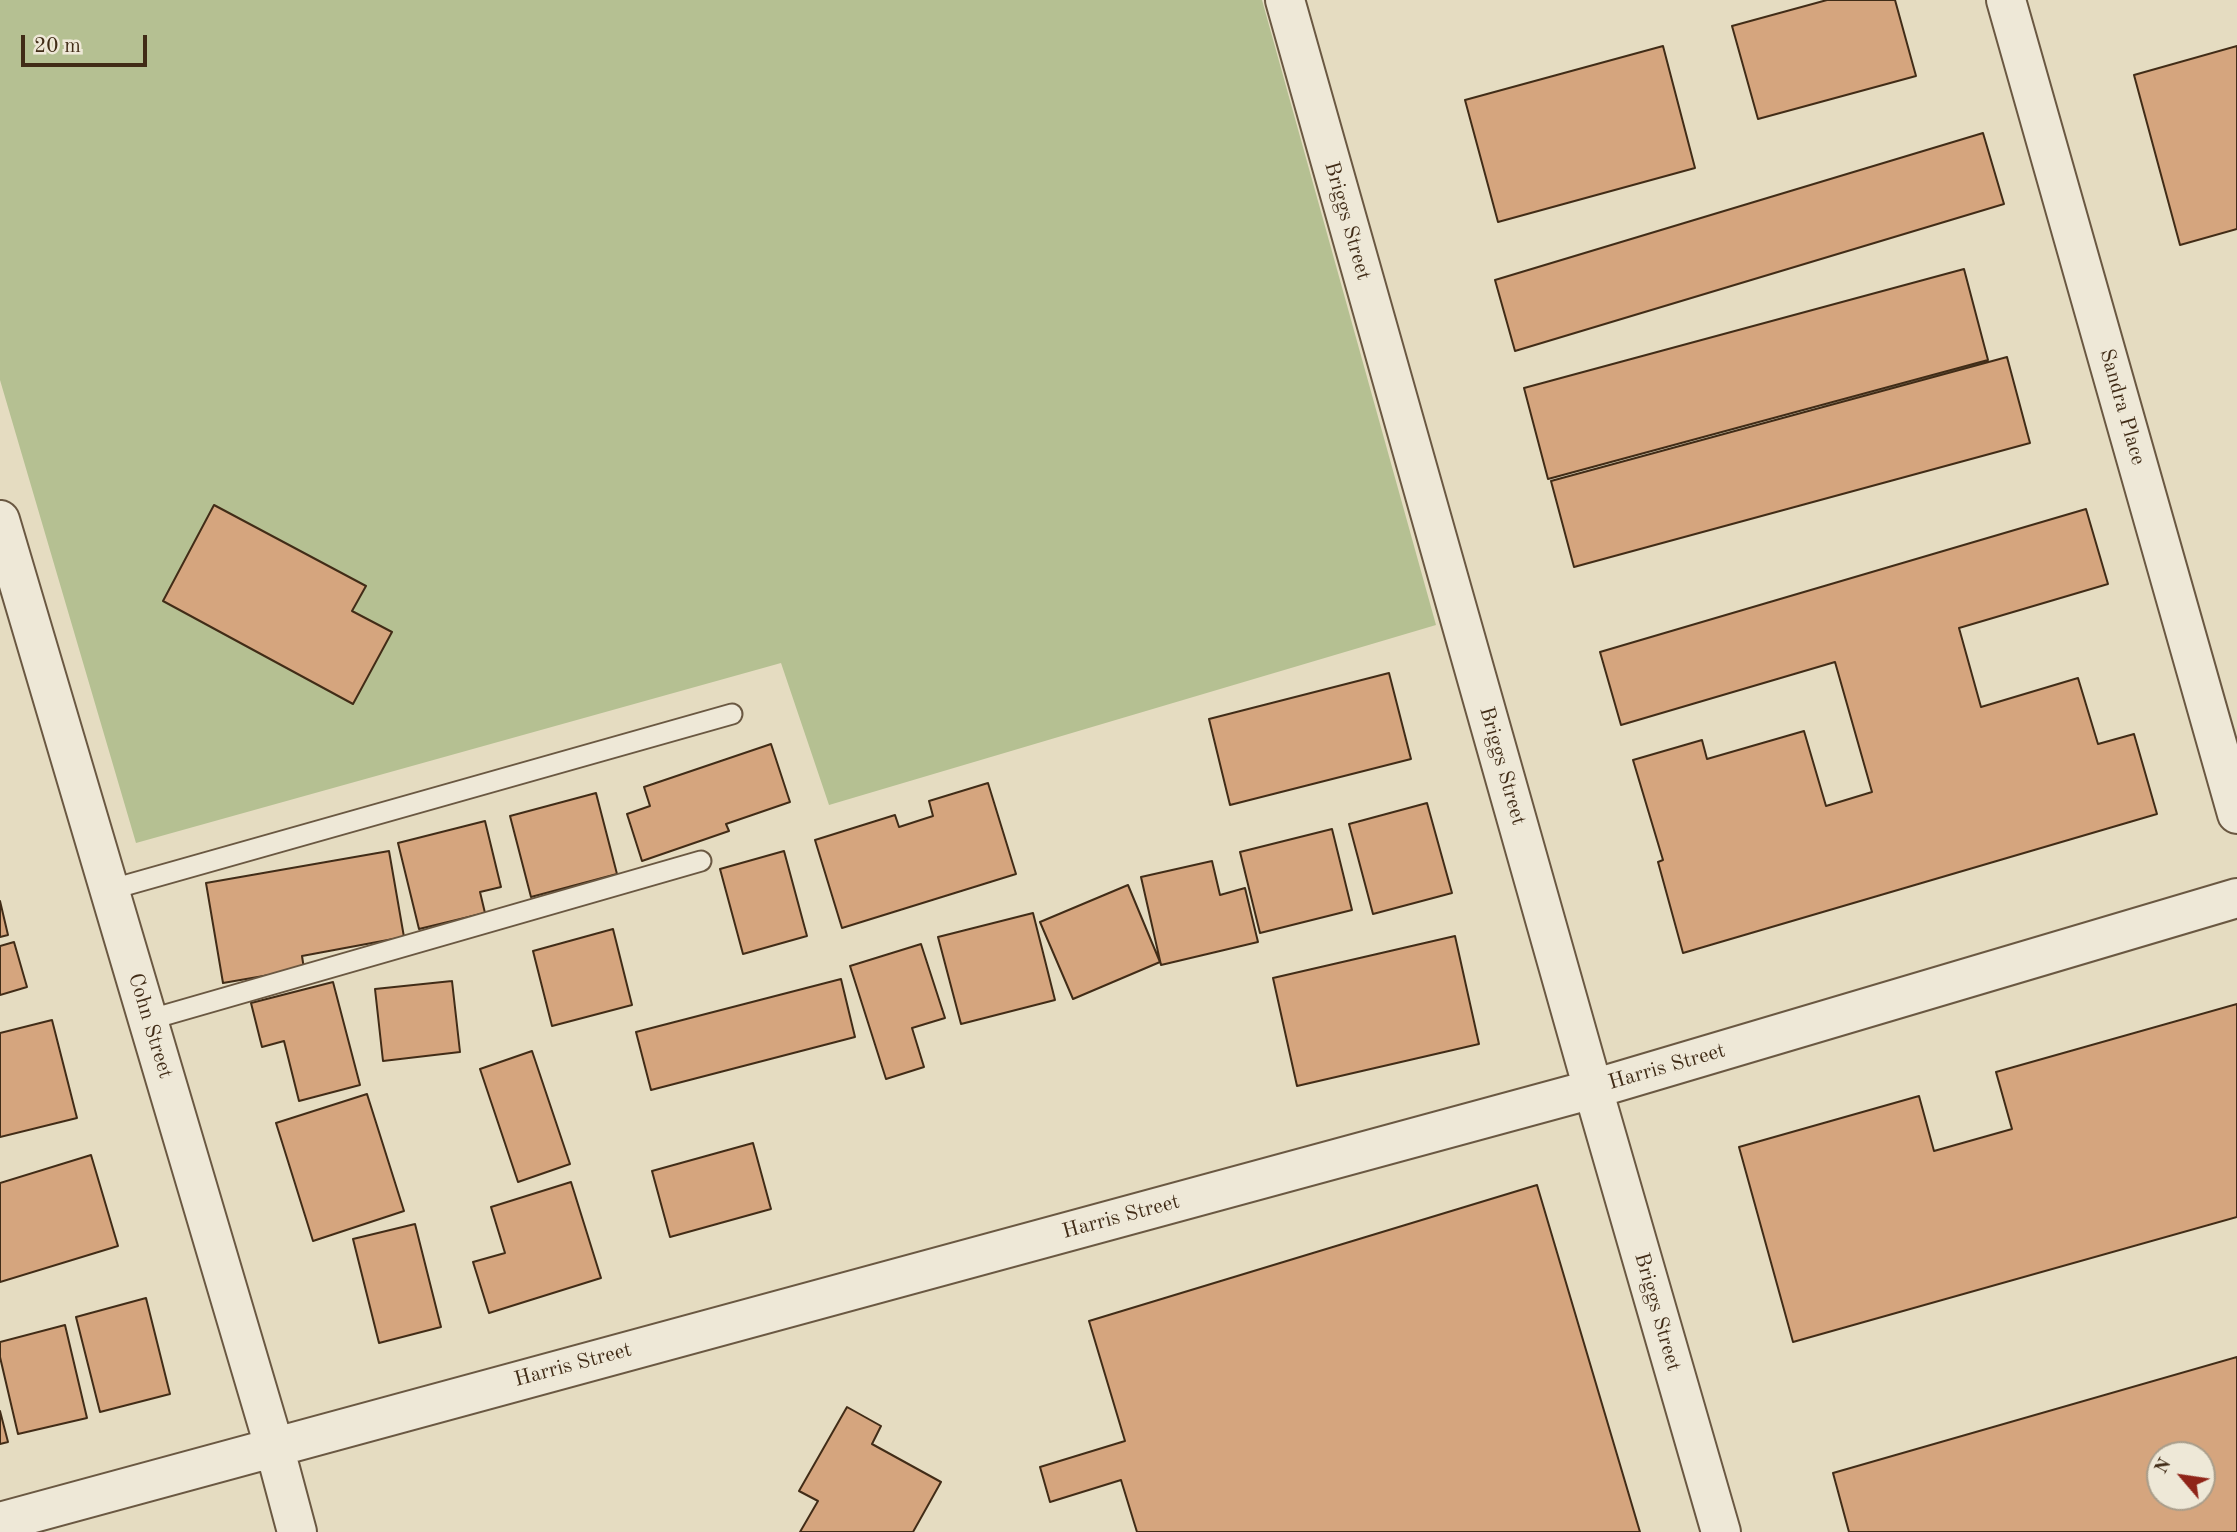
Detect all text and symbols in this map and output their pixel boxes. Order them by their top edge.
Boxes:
scale bar [24,21,150,65]
text: 20 m [34,36,81,57]
street label: Briggs Street [1318,159,1376,283]
street label: Sandra Place [2093,346,2151,468]
street label: Briggs Street [1473,704,1531,828]
street label: Cohn Street [122,970,178,1082]
street label: Harris Street [1606,1038,1728,1096]
street label: Harris Street [1060,1189,1182,1245]
street label: Briggs Street [1628,1250,1686,1374]
street label: Harris Street [512,1337,634,1393]
north arrow [2146,1441,2216,1511]
text: N [2152,1456,2176,1478]

